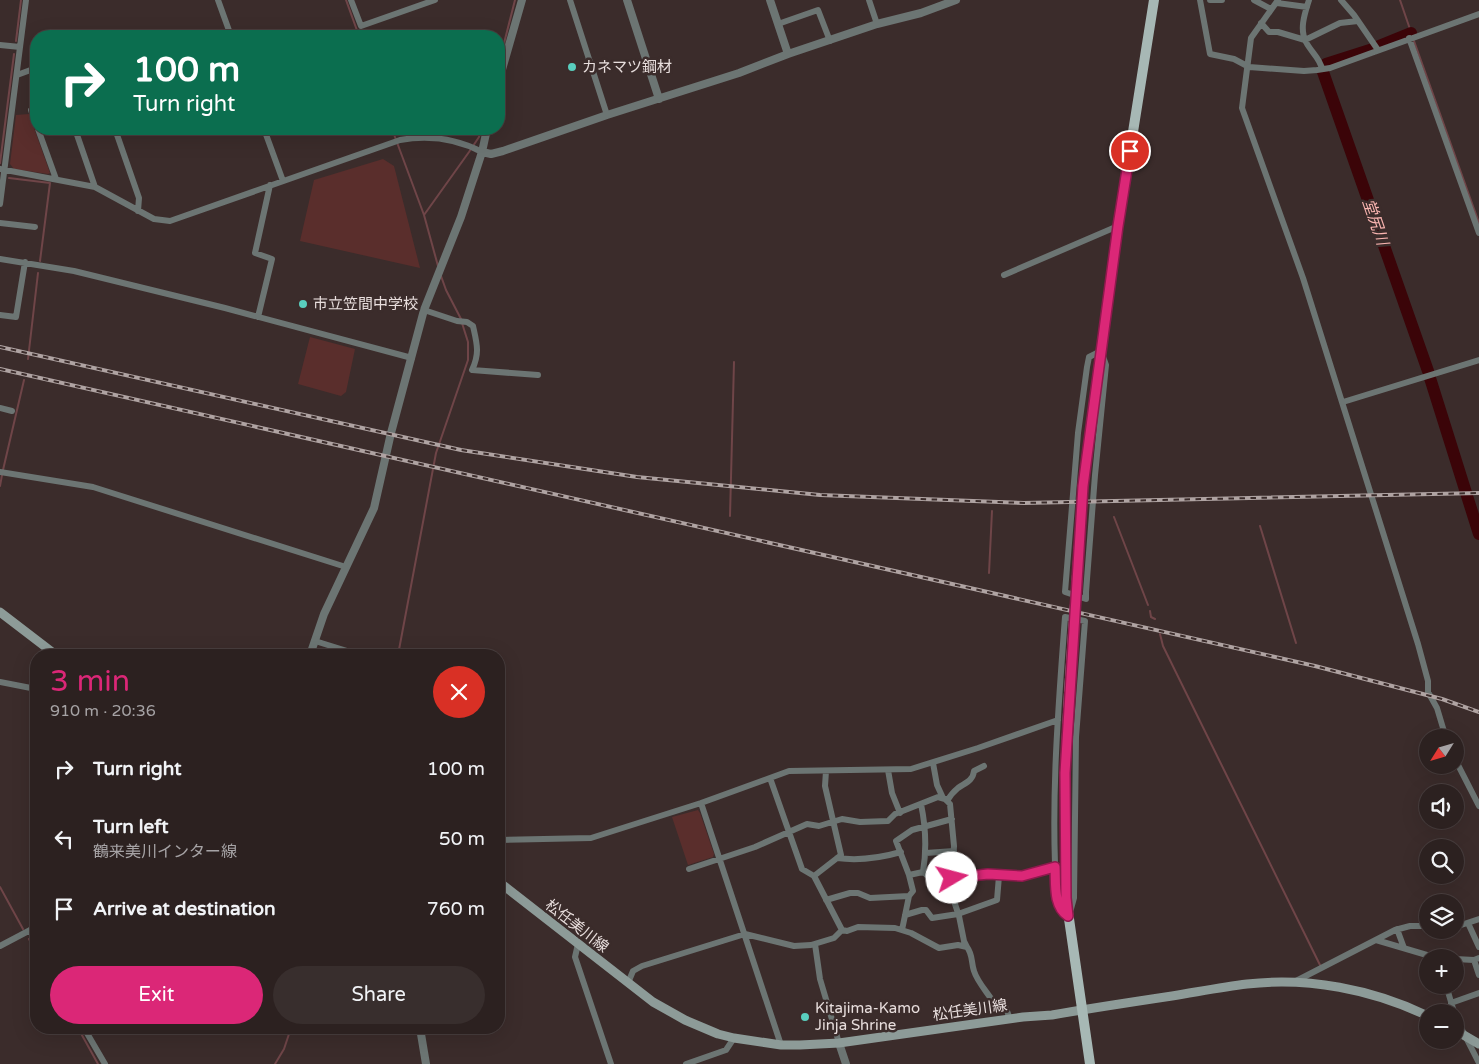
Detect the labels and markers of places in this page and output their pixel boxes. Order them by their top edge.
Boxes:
place label: カネマツ鋼材 [582,58,672,76]
marker: カネマツ鋼材 [566,61,578,73]
pin [1109,130,1151,172]
place label: 市立笠間中学校 [313,295,418,313]
marker: 市立笠間中学校 [297,298,309,310]
place label: Kitajima-Kamo Jinja Shrine [815,999,920,1034]
marker: Kitajima-Kamo Jinja Shrine [799,1011,811,1023]

